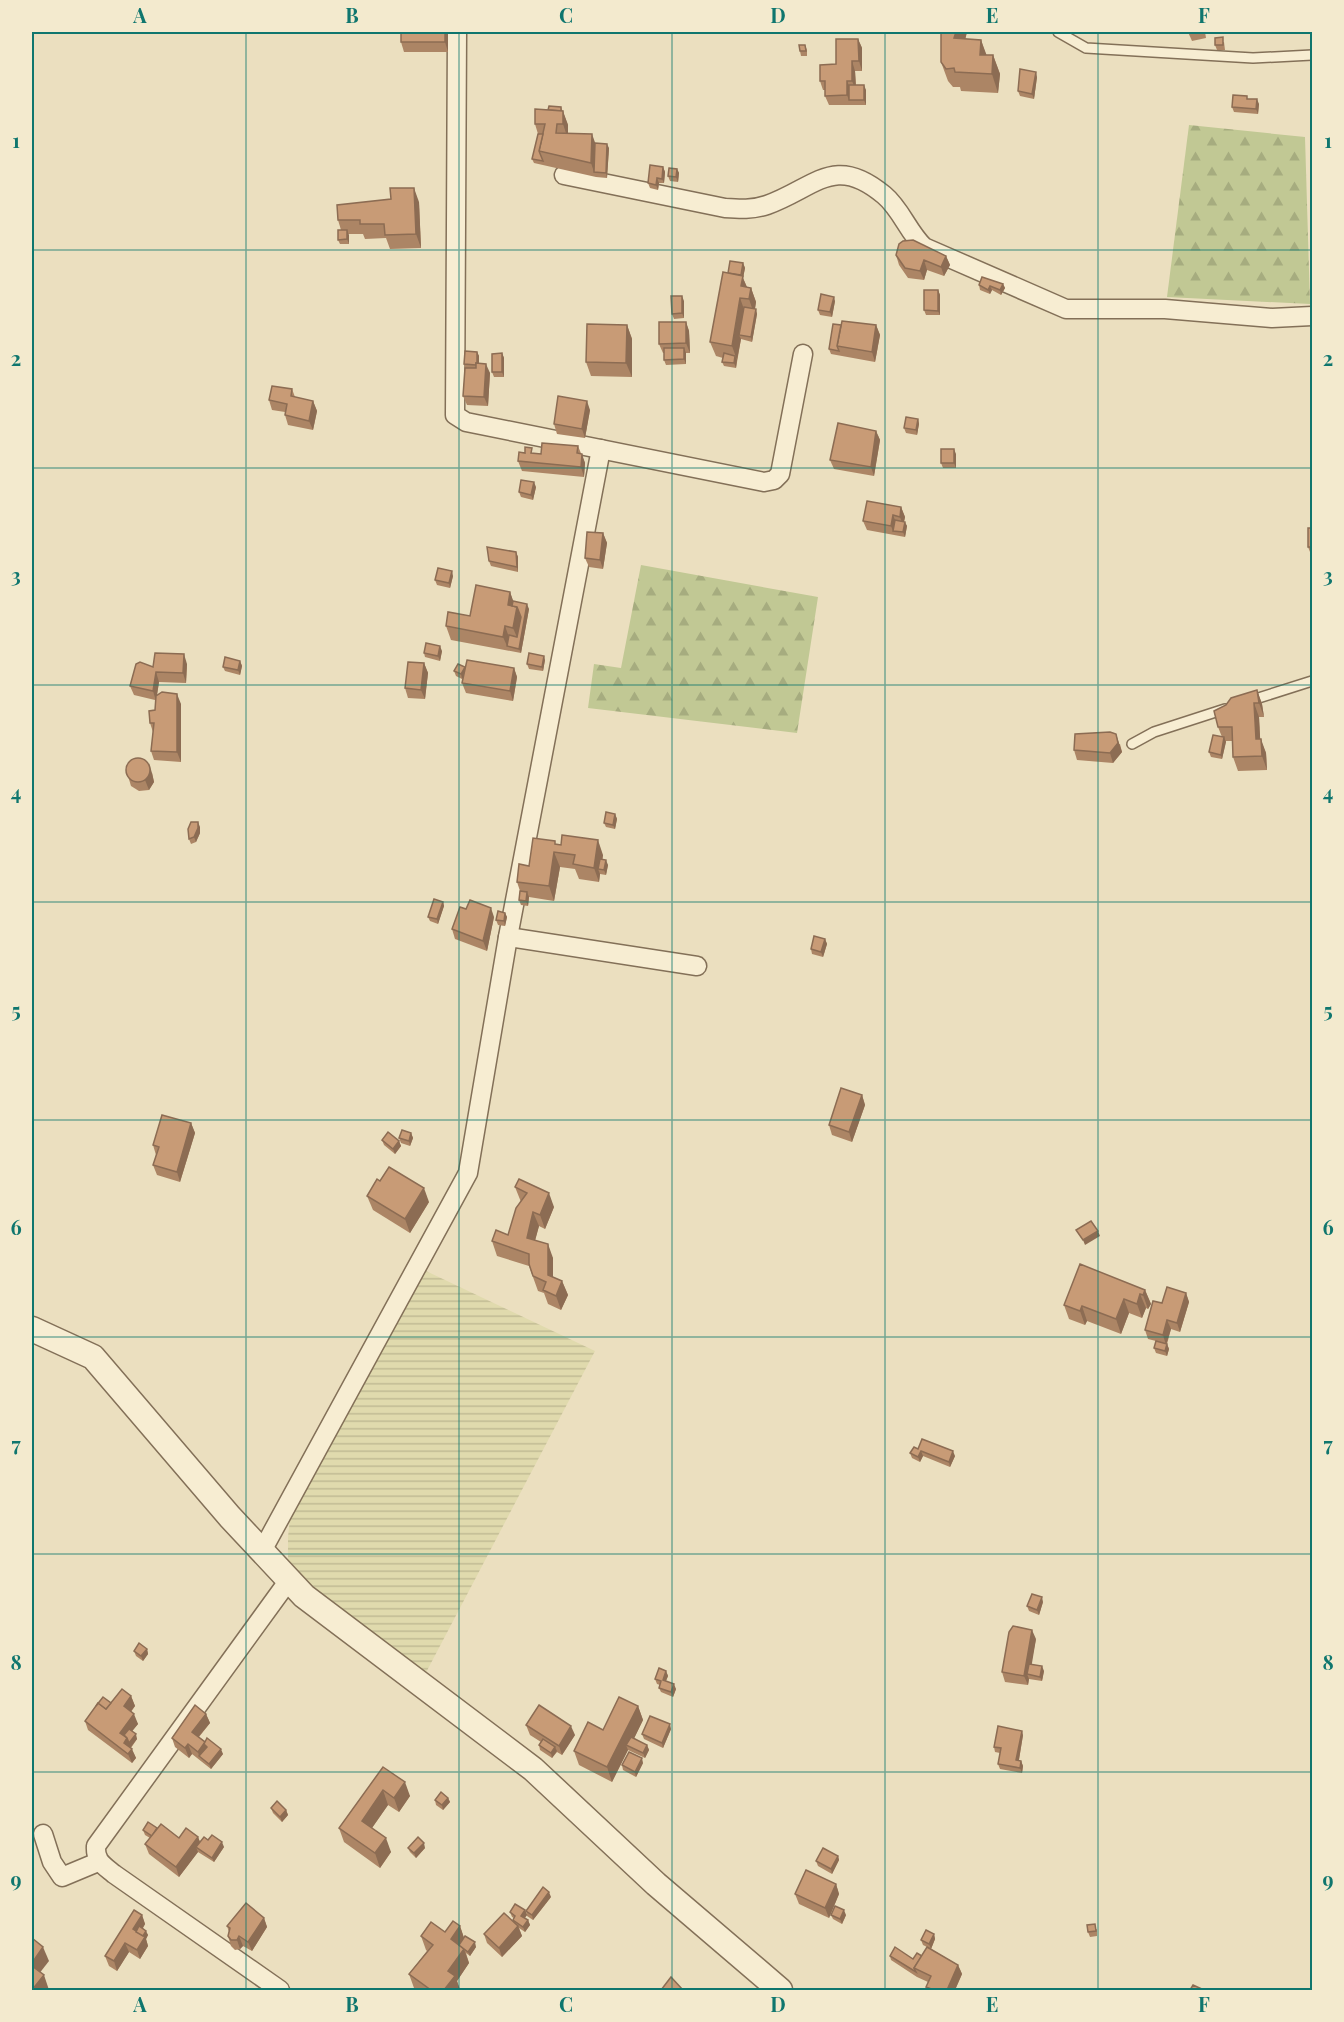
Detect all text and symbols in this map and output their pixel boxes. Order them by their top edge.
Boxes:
text: A [132,1,147,28]
text: B [345,1,359,28]
text: C [559,1,573,28]
text: D [770,1,786,28]
text: E [986,1,998,28]
text: F [1198,1,1210,28]
text: 1 [12,126,20,153]
text: 1 [1324,126,1332,153]
text: 2 [11,344,21,371]
text: 2 [1323,344,1333,371]
text: 3 [11,561,21,588]
text: 3 [1323,561,1333,588]
text: 4 [11,778,21,805]
text: 4 [1323,778,1333,805]
text: 5 [11,996,21,1023]
text: 5 [1323,996,1333,1023]
text: 6 [10,1213,22,1240]
text: 6 [1322,1213,1334,1240]
text: 7 [11,1430,21,1457]
text: 7 [1323,1430,1333,1457]
text: 8 [10,1648,22,1675]
text: 8 [1322,1648,1334,1675]
text: 9 [10,1865,22,1892]
text: 9 [1322,1865,1334,1892]
text: A [132,1990,147,2017]
text: B [345,1990,359,2017]
text: C [559,1990,573,2017]
text: D [770,1990,786,2017]
text: E [986,1990,998,2017]
text: F [1198,1990,1210,2017]

